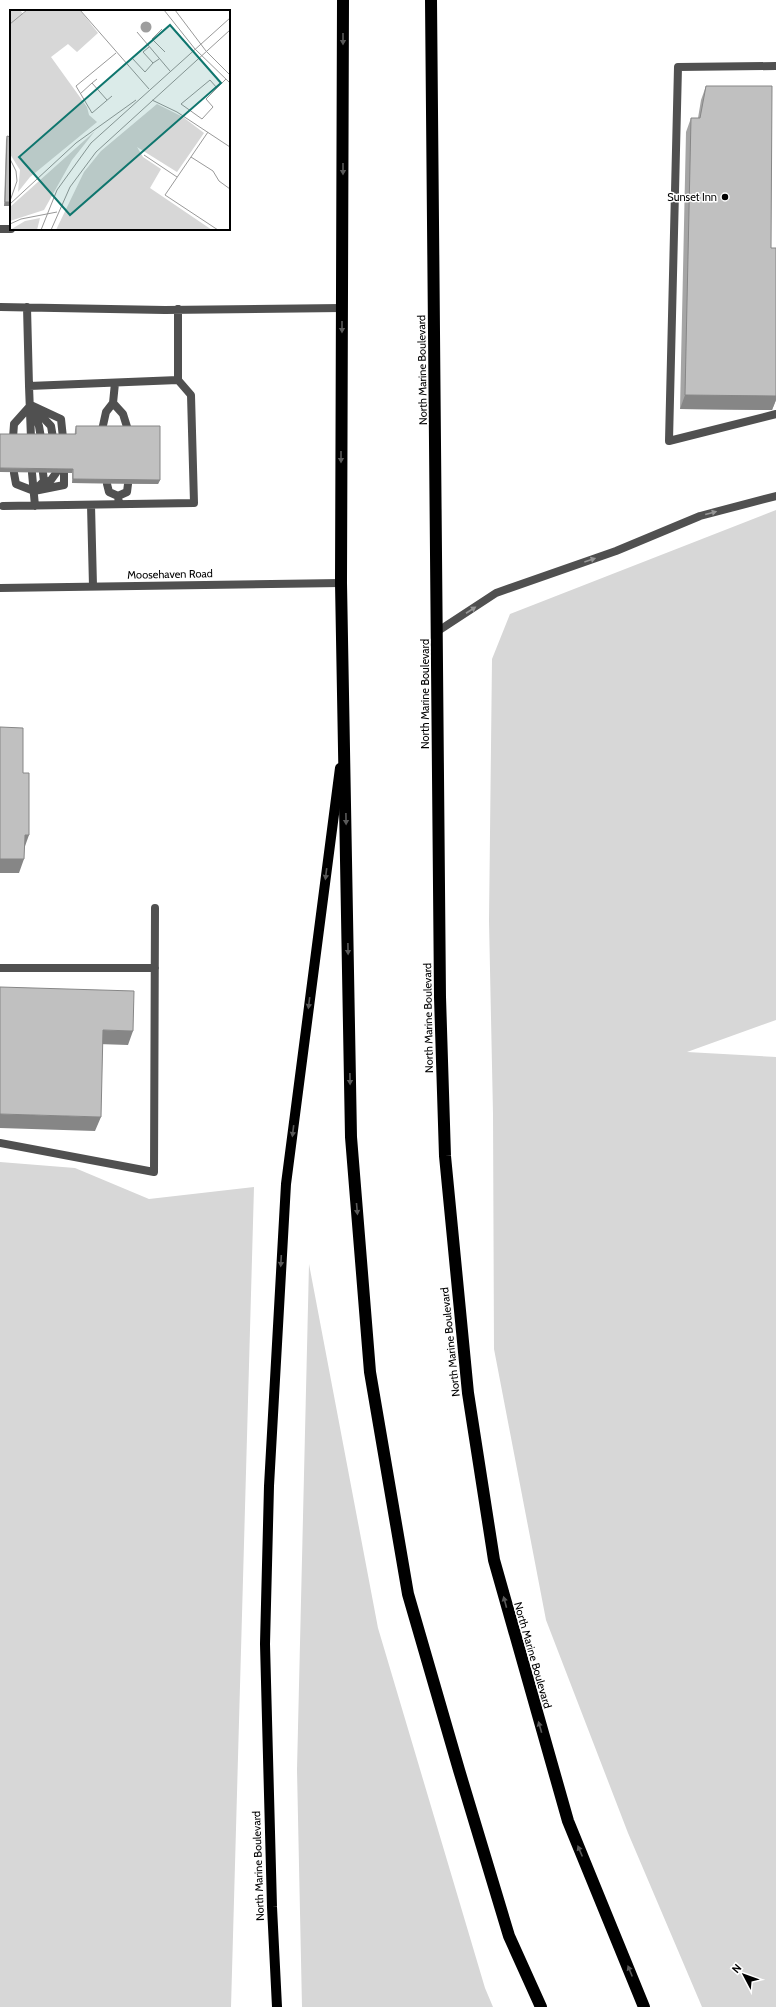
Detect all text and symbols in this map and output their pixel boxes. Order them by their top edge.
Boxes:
inset map [10,10,230,230]
one-way arrow [340,33,346,46]
one-way arrow [340,163,346,176]
place label: Sunset Inn [667,190,717,204]
marker: Sunset Inn [720,192,730,202]
street label: North Marine Boulevard [414,315,430,425]
one-way arrow [339,321,345,334]
one-way arrow [338,451,344,464]
one-way arrow [705,510,717,516]
one-way arrow [585,557,597,563]
street label: Moosehaven Road [127,566,213,582]
one-way arrow [465,606,476,613]
street label: North Marine Boulevard [418,639,432,749]
one-way arrow [342,813,349,825]
one-way arrow [323,868,329,880]
one-way arrow [345,943,351,956]
street label: North Marine Boulevard [420,963,436,1073]
one-way arrow [306,997,313,1009]
one-way arrow [347,1073,353,1086]
one-way arrow [289,1125,296,1138]
one-way arrow [353,1203,360,1215]
one-way arrow [278,1255,285,1267]
street label: North Marine Boulevard [437,1287,463,1397]
one-way arrow [502,1596,508,1608]
street label: North Marine Boulevard [511,1600,555,1710]
one-way arrow [537,1721,543,1733]
street label: North Marine Boulevard [249,1811,267,1921]
one-way arrow [577,1845,583,1856]
north arrow [724,1955,764,1995]
text: N [729,1961,744,1976]
one-way arrow [627,1965,633,1976]

